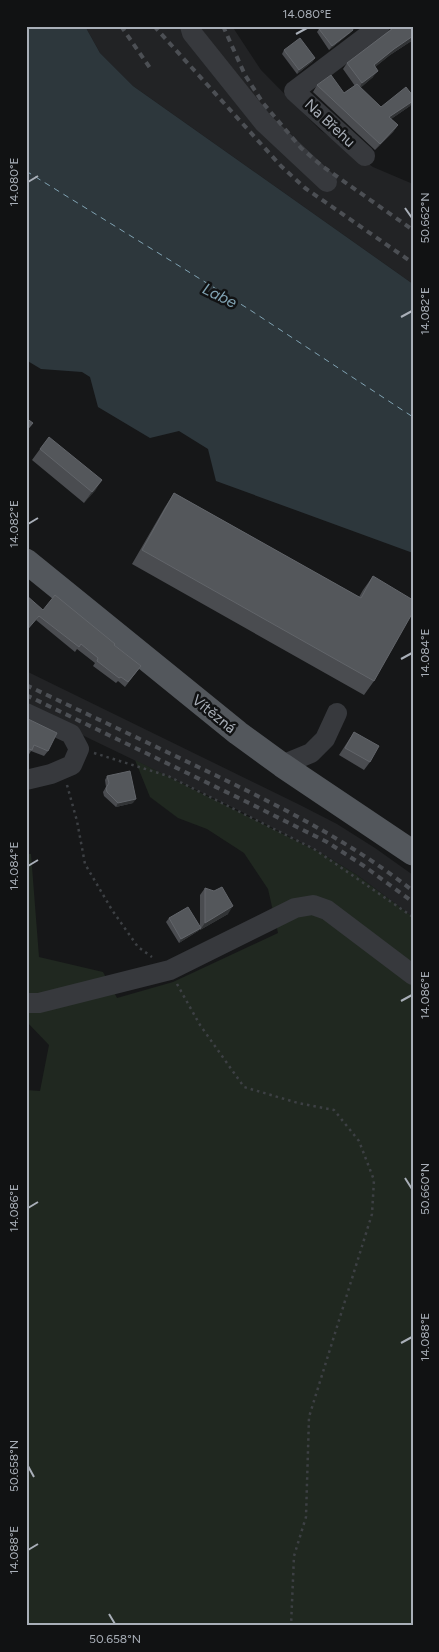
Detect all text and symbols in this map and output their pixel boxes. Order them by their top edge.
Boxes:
text: 14.080°E [282,7,332,21]
street label: Na Břehu [301,95,359,151]
text: 14.080°E [7,157,21,207]
text: 50.662°N [418,192,432,244]
water label: Labe [199,279,240,312]
text: 14.082°E [418,287,432,335]
text: 14.082°E [7,500,21,548]
text: 14.084°E [418,629,432,677]
street label: Vítězná [188,691,240,737]
text: 14.084°E [7,842,21,890]
text: 14.086°E [418,971,432,1019]
text: 50.660°N [418,1163,432,1215]
text: 14.086°E [7,1184,21,1232]
text: 14.088°E [418,1313,432,1361]
text: 50.658°N [7,1440,21,1492]
text: 14.088°E [7,1526,21,1574]
text: 50.658°N [89,1632,141,1646]

